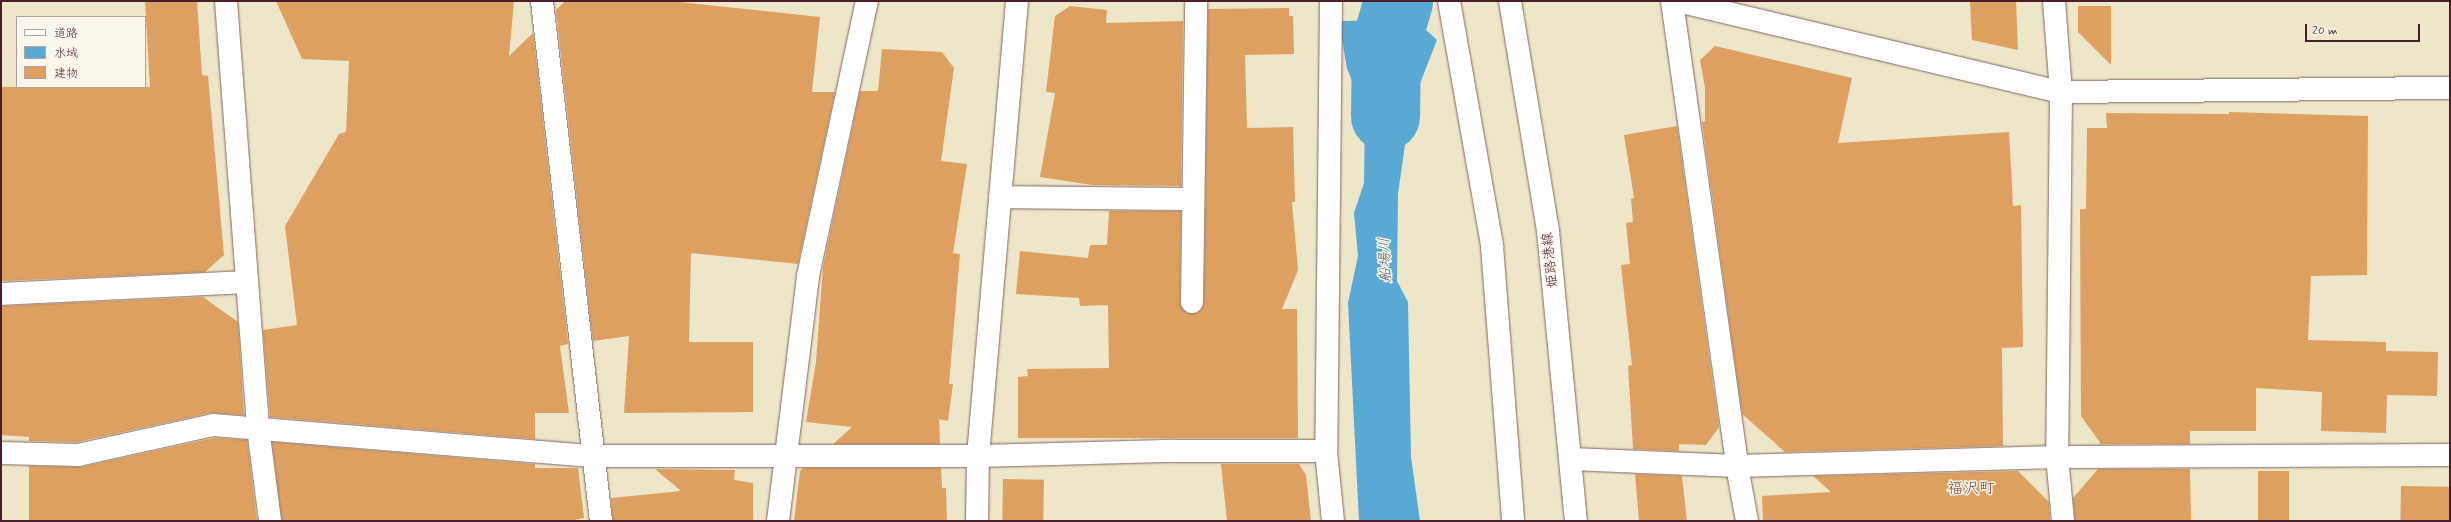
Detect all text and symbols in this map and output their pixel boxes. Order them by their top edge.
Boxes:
legend [16,16,146,88]
scale bar [2307,16,2422,42]
text: 20 m [2312,23,2338,39]
text: 道路 [54,26,78,42]
text: 水域 [54,46,78,62]
text: 建物 [54,66,78,82]
street label: 姫路港線 [1539,231,1561,289]
water label: 船場川 [1376,237,1396,283]
district label: 福沢町 [1947,479,1995,499]

